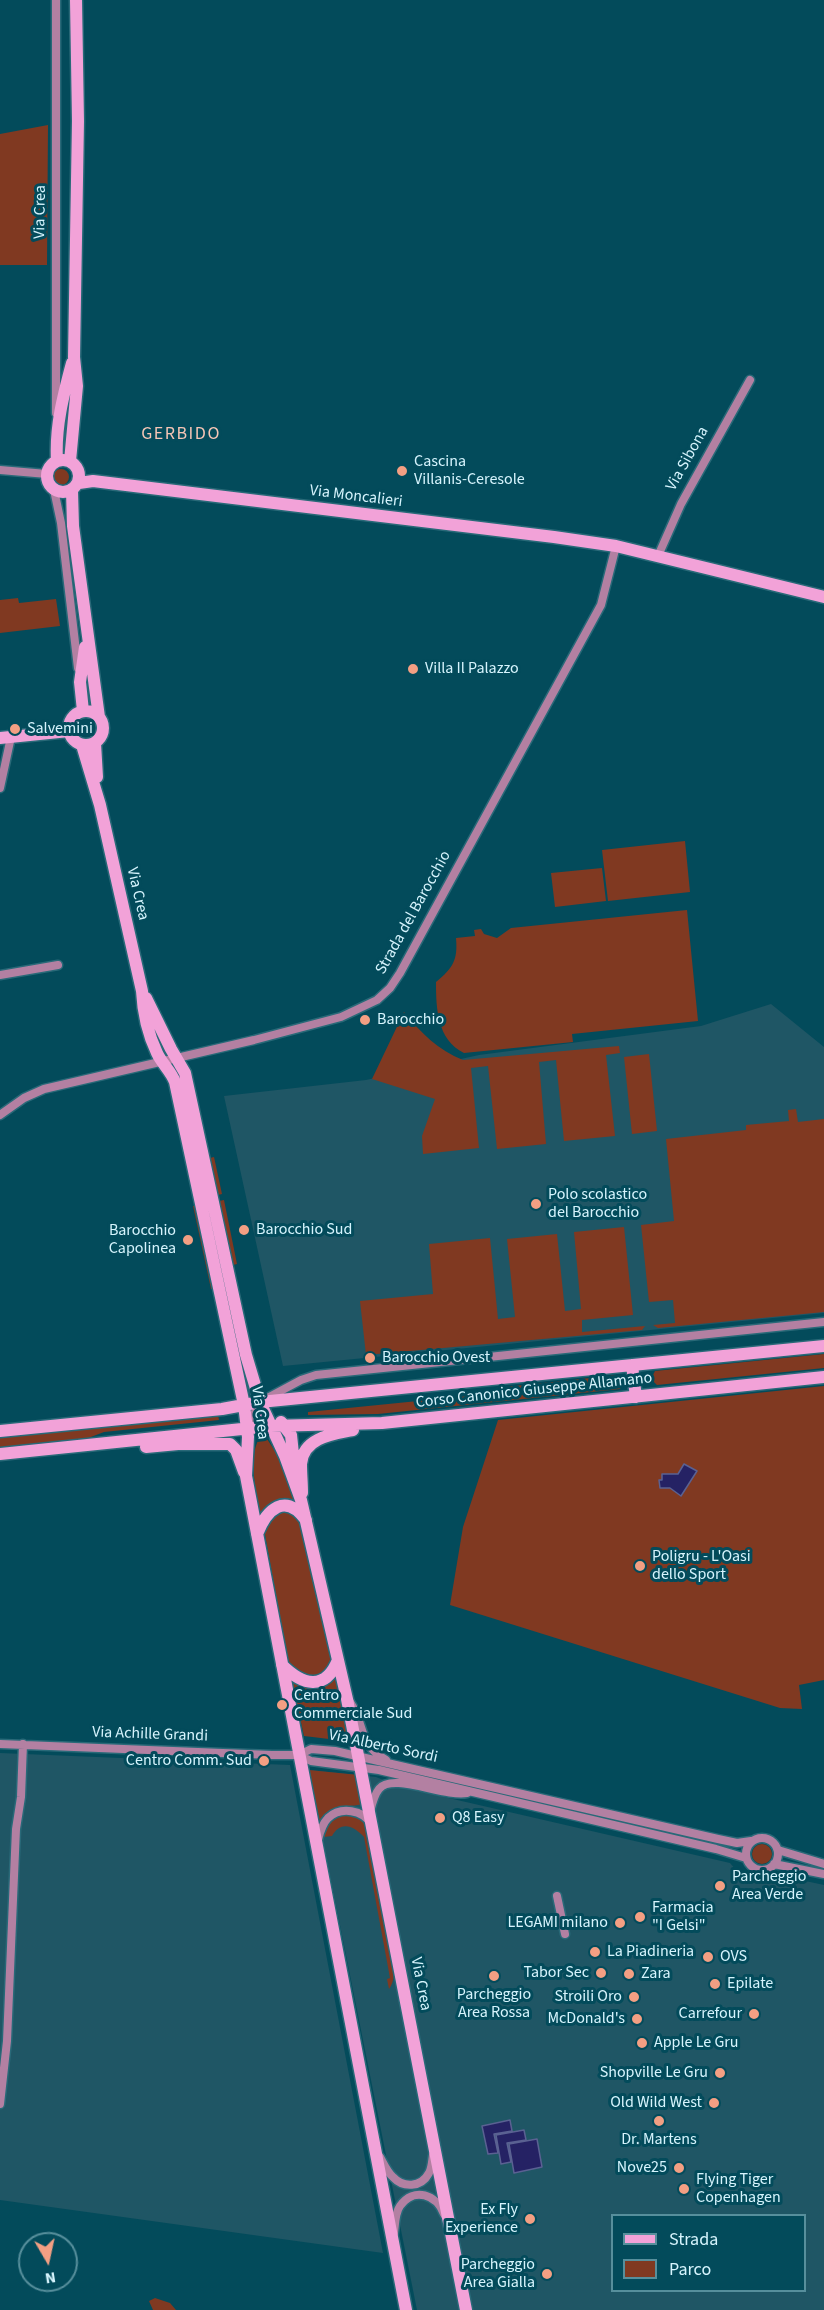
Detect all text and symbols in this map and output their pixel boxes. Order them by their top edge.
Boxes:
street label: Via Crea [31,185,51,239]
district label: GERBIDO [141,424,221,446]
street label: Via Sibona [663,424,713,494]
place label: Cascina Villanis-Ceresole [414,452,525,490]
marker: Cascina Villanis-Ceresole [395,464,409,478]
street label: Via Moncalieri [309,482,403,512]
place label: Villa Il Palazzo [425,659,519,679]
marker: Villa Il Palazzo [406,662,420,676]
place label: Salvemini [27,719,93,739]
marker: Salvemini [8,722,22,736]
street label: Strada del Barocchio [372,848,456,978]
street label: Via Crea [122,866,152,922]
place label: Barocchio [377,1010,444,1030]
marker: Barocchio [358,1013,372,1027]
place label: Polo scolastico del Barocchio [548,1185,647,1223]
marker: Polo scolastico del Barocchio [529,1197,543,1211]
place label: Barocchio Sud [256,1220,352,1240]
place label: Barocchio Capolinea [109,1221,176,1259]
marker: Barocchio Sud [237,1223,251,1237]
marker: Barocchio Capolinea [181,1233,195,1247]
place label: Barocchio Ovest [382,1348,490,1368]
marker: Barocchio Ovest [363,1351,377,1365]
street label: Corso Canonico Giuseppe Allamano [415,1369,653,1413]
street label: Via Crea [246,1385,272,1441]
place label: Poligru - L'Oasi dello Sport [652,1547,751,1585]
marker: Poligru - L'Oasi dello Sport [633,1559,647,1573]
place label: Centro Commerciale Sud [294,1686,412,1724]
marker: Centro Commerciale Sud [275,1698,289,1712]
street label: Via Achille Grandi [92,1723,208,1747]
street label: Via Alberto Sordi [327,1726,439,1768]
place label: Centro Comm. Sud [126,1751,252,1771]
marker: Centro Comm. Sud [257,1754,271,1768]
place label: Q8 Easy [452,1808,504,1828]
marker: Q8 Easy [433,1811,447,1825]
place label: Parcheggio Area Verde [732,1867,806,1905]
marker: Parcheggio Area Verde [713,1879,727,1893]
place label: Farmacia "I Gelsi" [652,1898,714,1936]
marker: Farmacia "I Gelsi" [633,1910,647,1924]
place label: LEGAMI milano [507,1913,608,1933]
marker: LEGAMI milano [613,1916,627,1930]
place label: La Piadineria [607,1942,694,1962]
marker: La Piadineria [588,1945,602,1959]
place label: OVS [720,1947,747,1967]
marker: OVS [701,1950,715,1964]
street label: Via Crea [405,1956,435,2012]
place label: Tabor Sec [523,1963,589,1983]
place label: Zara [641,1964,671,1984]
marker: Tabor Sec [594,1966,608,1980]
marker: Zara [622,1967,636,1981]
marker: Parcheggio Area Rossa [487,1969,501,1983]
place label: Epilate [727,1974,773,1994]
marker: Epilate [708,1977,722,1991]
place label: Parcheggio Area Rossa [457,1985,531,2023]
place label: Stroili Oro [555,1987,622,2007]
marker: Stroili Oro [627,1990,641,2004]
place label: Carrefour [679,2004,742,2024]
marker: Carrefour [747,2007,761,2021]
place label: McDonald's [547,2009,625,2029]
marker: McDonald's [630,2012,644,2026]
place label: Apple Le Gru [654,2033,739,2053]
marker: Apple Le Gru [635,2036,649,2050]
place label: Shopville Le Gru [600,2063,708,2083]
marker: Shopville Le Gru [713,2066,727,2080]
place label: Old Wild West [610,2093,702,2113]
marker: Old Wild West [707,2096,721,2110]
marker: Dr. Martens [652,2114,666,2128]
place label: Dr. Martens [621,2130,697,2150]
place label: Nove25 [617,2158,667,2178]
marker: Nove25 [672,2161,686,2175]
place label: Flying Tiger Copenhagen [696,2170,781,2208]
marker: Flying Tiger Copenhagen [677,2182,691,2196]
place label: Ex Fly Experience [445,2200,518,2238]
marker: Ex Fly Experience [523,2212,537,2226]
legend [611,2214,806,2292]
text: Strada [669,2227,718,2252]
north arrow [18,2232,78,2292]
place label: Parcheggio Area Gialla [461,2255,535,2293]
text: Parco [669,2257,711,2282]
text: N [44,2266,57,2289]
marker: Parcheggio Area Gialla [540,2267,554,2281]

